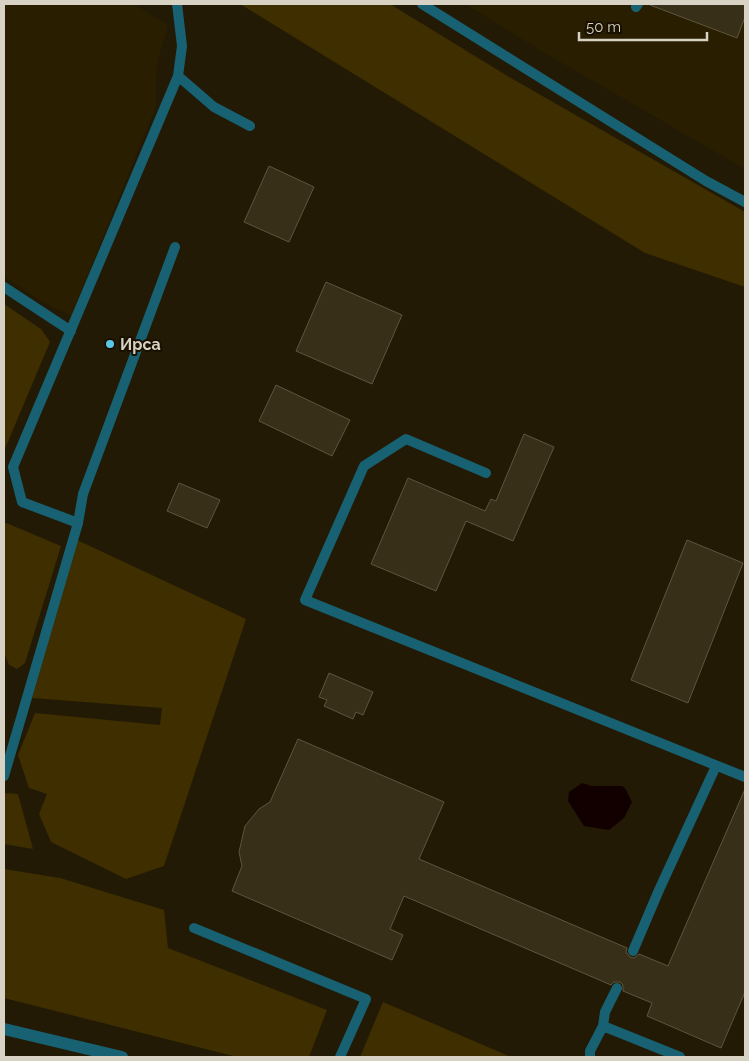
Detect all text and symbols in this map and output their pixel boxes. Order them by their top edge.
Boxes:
scale bar [579,10,706,42]
text: 50 m [586,18,621,36]
place label: Ирса [120,335,161,354]
marker: Ирса [104,338,116,350]

